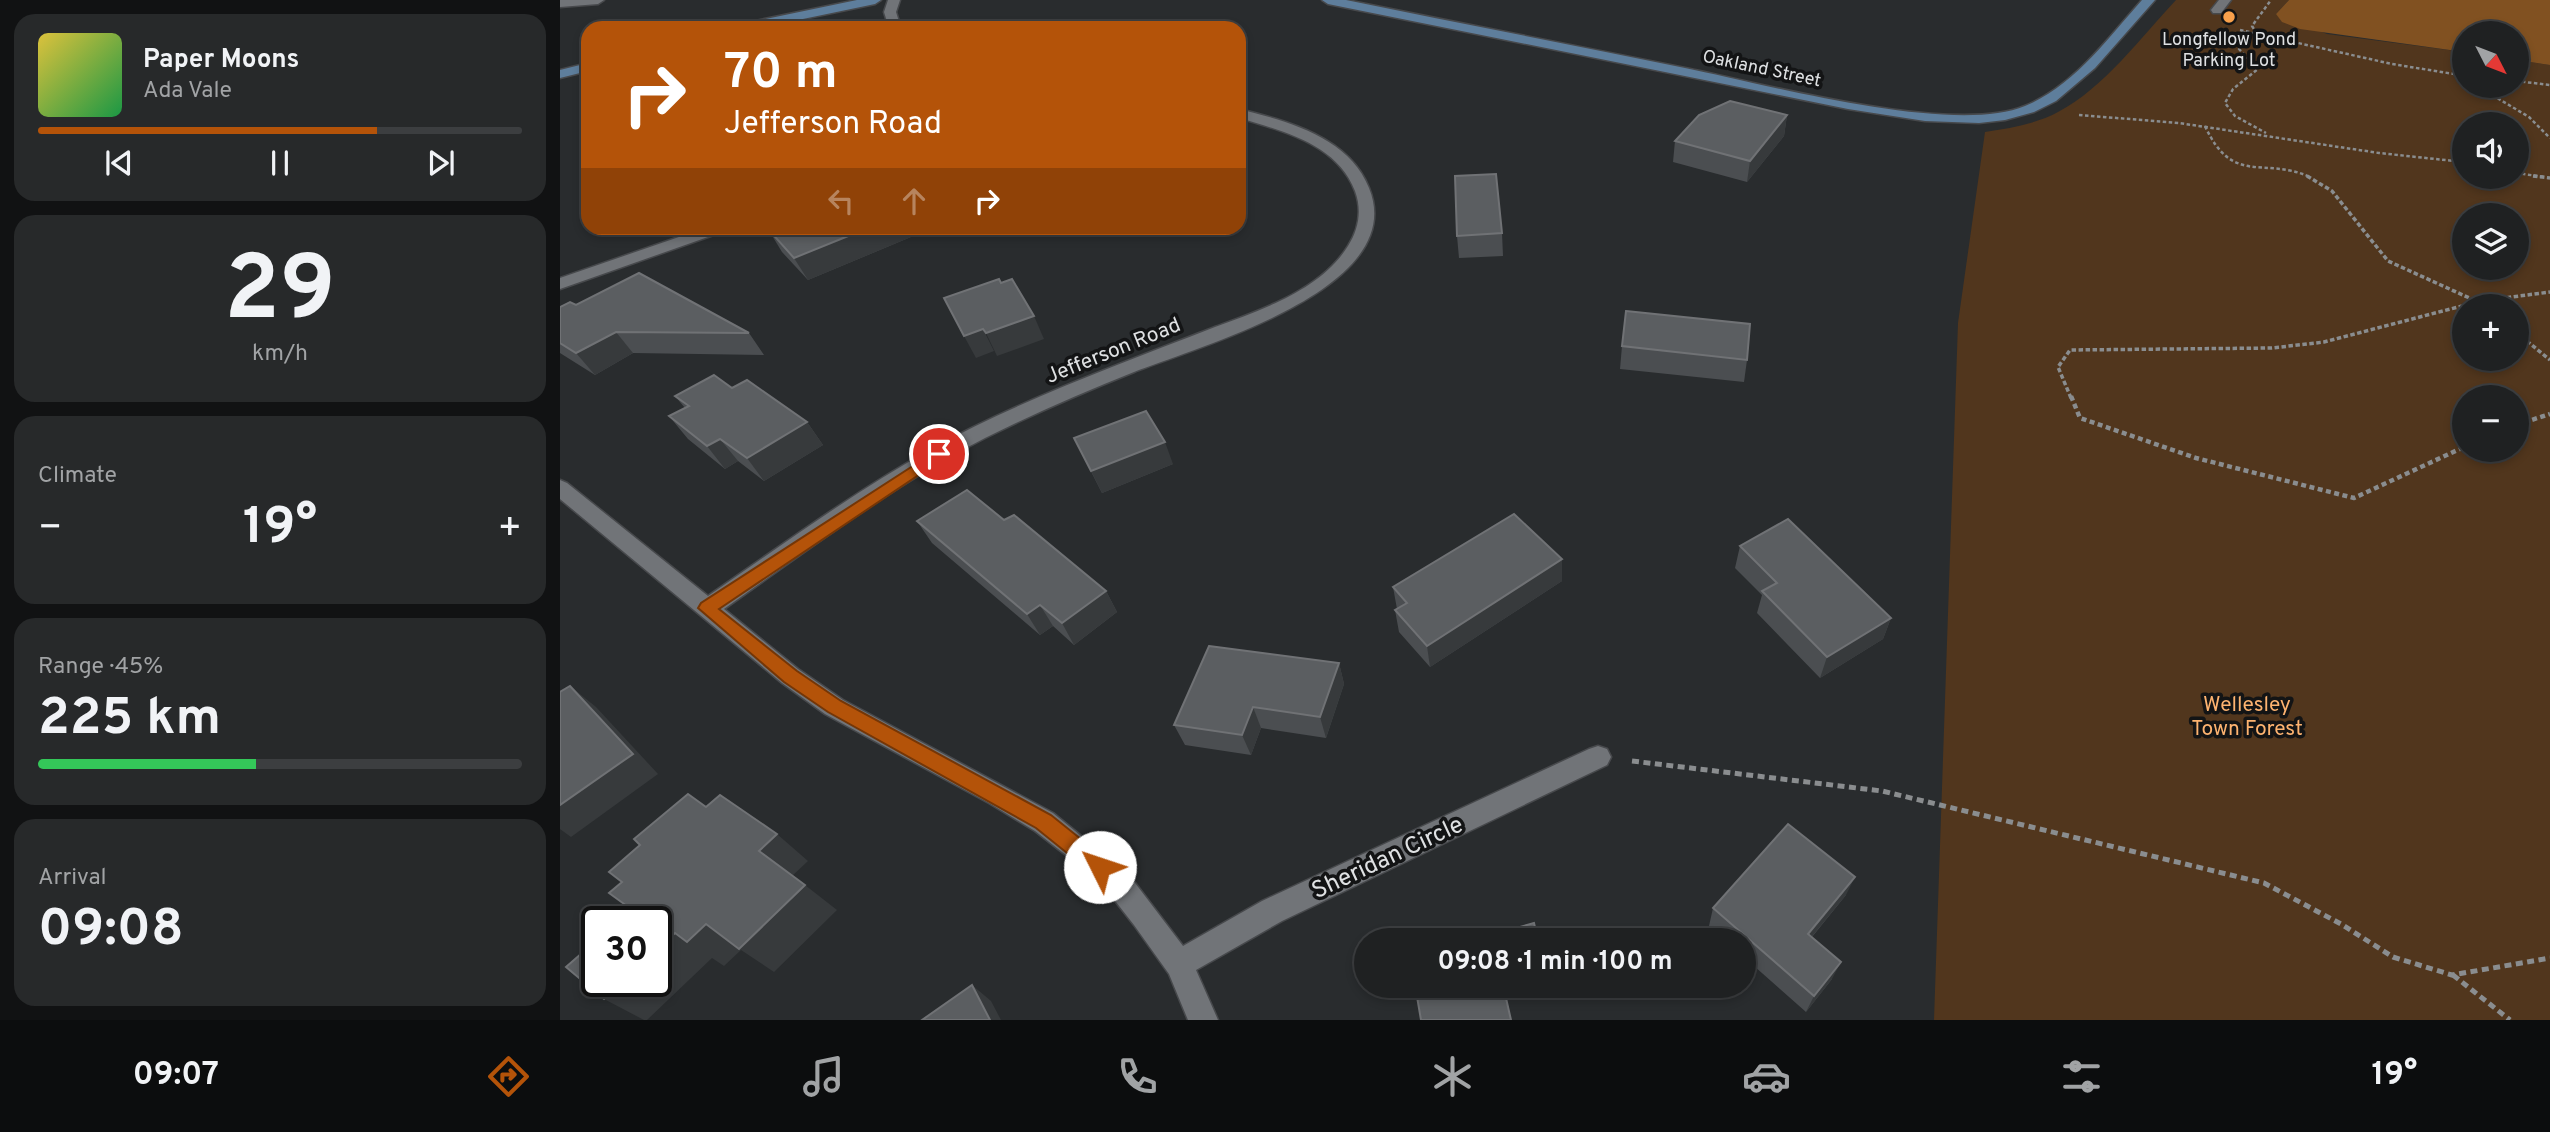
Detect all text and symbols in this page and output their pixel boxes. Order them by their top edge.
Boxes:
marker: Longfellow Pond Parking Lot [2221,9,2237,25]
north arrow [2452,21,2529,98]
map controls [2452,21,2529,462]
place label: Longfellow Pond Parking Lot [2162,29,2296,73]
text: Paper Moons [143,44,299,77]
text: 70 m [724,44,838,106]
street label: Oakland Street [1700,46,1823,93]
icon: right [609,49,700,140]
text: Ada Vale [143,77,232,106]
text: Jefferson Road [724,105,942,145]
button: sound [2452,112,2529,189]
icon: previous [100,144,138,182]
icon: pause [261,144,299,182]
icon: next [422,144,460,182]
icon: left [822,182,860,220]
icon: ahead [895,182,933,220]
icon: right [968,182,1006,220]
button: layers [2452,203,2529,280]
text: 29 [224,237,336,352]
button: + [2452,294,2529,371]
street label: Jefferson Road [1042,312,1185,391]
text: km/h [252,340,308,369]
button: − [2452,385,2529,462]
pin [909,424,969,484]
icon: arrive [920,435,958,473]
text: Climate [38,462,117,491]
text: 19° [243,496,317,562]
text: − [38,505,63,554]
text: + [497,505,522,554]
text: Range · 45% [38,653,163,682]
text: 225 km [38,687,221,753]
park label: Wellesley Town Forest [2191,692,2303,743]
street label: Sheridan Circle [1307,811,1468,907]
position arrow [1063,830,1137,904]
text: Arrival [38,864,107,893]
text: 09:08 [38,898,184,964]
speed limit sign: 30 [581,906,672,997]
text: 09:08 · 1 min · 100 m [1437,946,1673,979]
icon: directions [484,1052,533,1101]
icon: music [799,1052,848,1101]
icon: phone [1113,1052,1162,1101]
icon: climate [1428,1052,1477,1101]
icon: car [1742,1052,1791,1101]
icon: filters [2057,1052,2106,1101]
text: 09:07 [133,1056,219,1096]
text: 19° [2371,1056,2417,1096]

